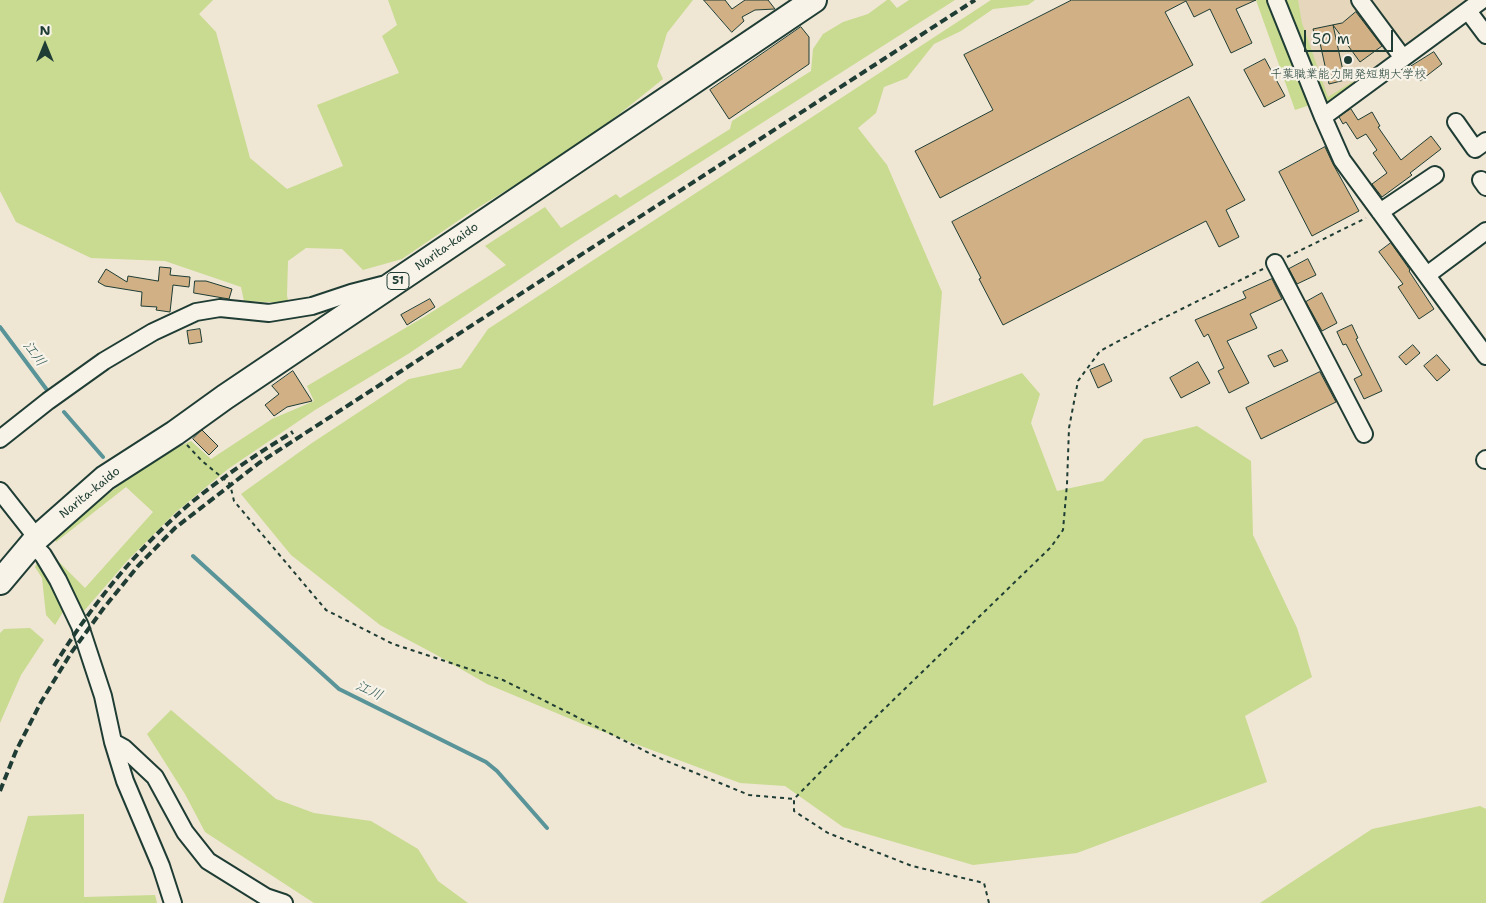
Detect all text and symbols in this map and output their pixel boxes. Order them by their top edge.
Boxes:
north arrow [20,20,70,70]
scale bar [1306,20,1395,52]
text: N [39,21,51,39]
text: 50 m [1312,29,1350,49]
marker: 千葉職業能力開発短期大学校 [1342,54,1354,66]
place label: 千葉職業能力開発短期大学校 [1270,68,1426,82]
street label: Narita-kaido [413,220,481,274]
road number: 51 [387,272,409,290]
water label: 江川 [19,338,49,370]
street label: Narita-kaido [57,464,123,522]
water label: 江川 [353,677,385,705]

